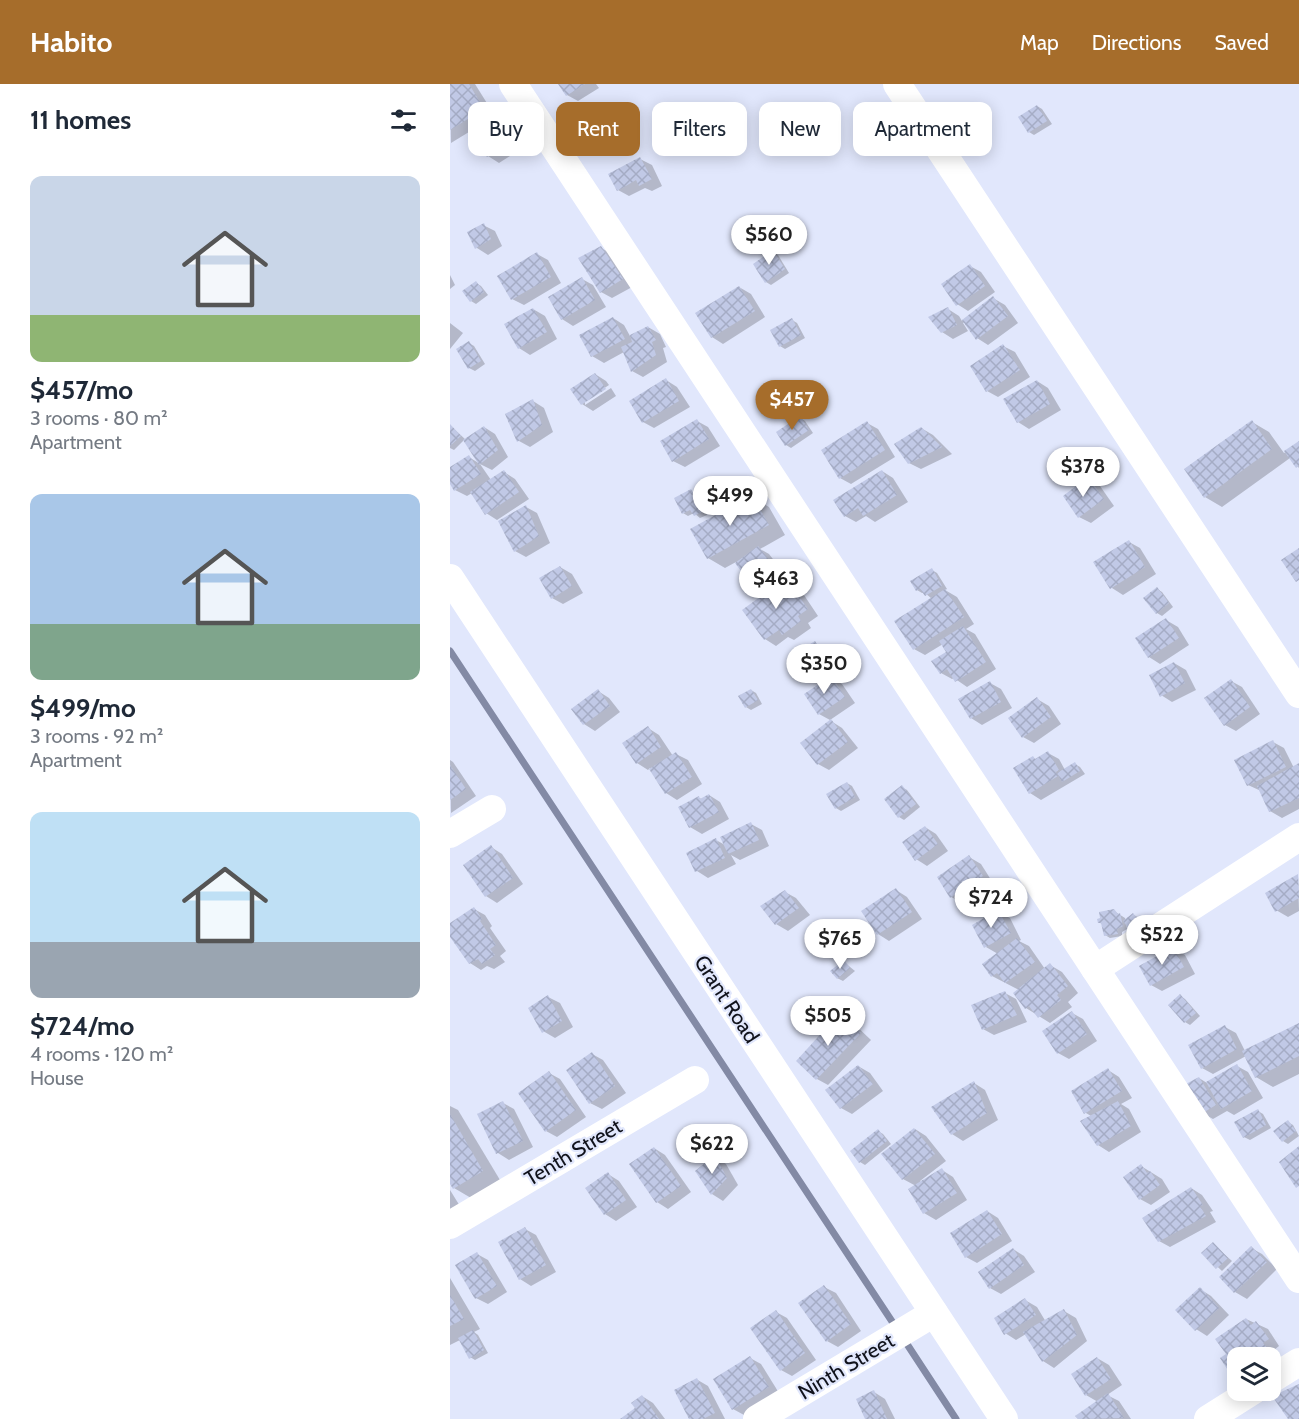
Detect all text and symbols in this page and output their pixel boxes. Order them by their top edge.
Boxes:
text: Habito [30,25,112,59]
text: Map [1020,30,1059,55]
text: Directions [1092,30,1181,55]
text: Saved [1214,30,1269,55]
chip: Buy [468,102,544,156]
chip: Rent [556,102,640,156]
chip: Filters [652,102,747,156]
chip: New [759,102,841,156]
chip: Apartment [853,102,992,156]
text: 11 homes [30,104,131,136]
icon: filters [387,104,420,137]
icon: home [171,215,279,323]
pin: $560 [733,215,805,266]
text: $560 [745,222,793,246]
text: $457/mo [30,374,133,406]
pin: $457 [756,380,828,431]
text: $457 [770,387,814,411]
text: 3 rooms · 80 m² [30,406,168,430]
text: Apartment [30,430,122,454]
pin: $378 [1047,447,1119,498]
text: $378 [1061,454,1105,478]
pin: $499 [694,476,766,527]
text: $499 [707,483,753,507]
icon: home [171,533,279,641]
pin: $463 [740,559,812,610]
text: $463 [753,566,799,590]
pin: $350 [788,644,860,695]
text: $350 [800,651,848,675]
text: $499/mo [30,692,136,724]
text: 3 rooms · 92 m² [30,724,163,748]
text: Apartment [30,748,122,772]
icon: home [171,851,279,959]
pin: $724 [955,878,1027,929]
text: $724 [969,885,1013,909]
pin: $522 [1126,915,1198,966]
pin: $765 [804,919,876,970]
text: $522 [1140,922,1184,946]
text: $765 [818,926,862,950]
street label: Grant Road [689,950,765,1048]
pin: $505 [792,996,864,1047]
text: $505 [804,1003,852,1027]
text: $724/mo [30,1010,134,1042]
text: 4 rooms · 120 m² [30,1042,173,1066]
text: House [30,1066,84,1090]
street label: Tenth Street [520,1113,626,1191]
pin: $622 [676,1124,748,1175]
text: $622 [690,1131,734,1155]
street label: Ninth Street [793,1328,899,1404]
map controls [1227,1347,1281,1401]
button: layers [1227,1347,1281,1401]

